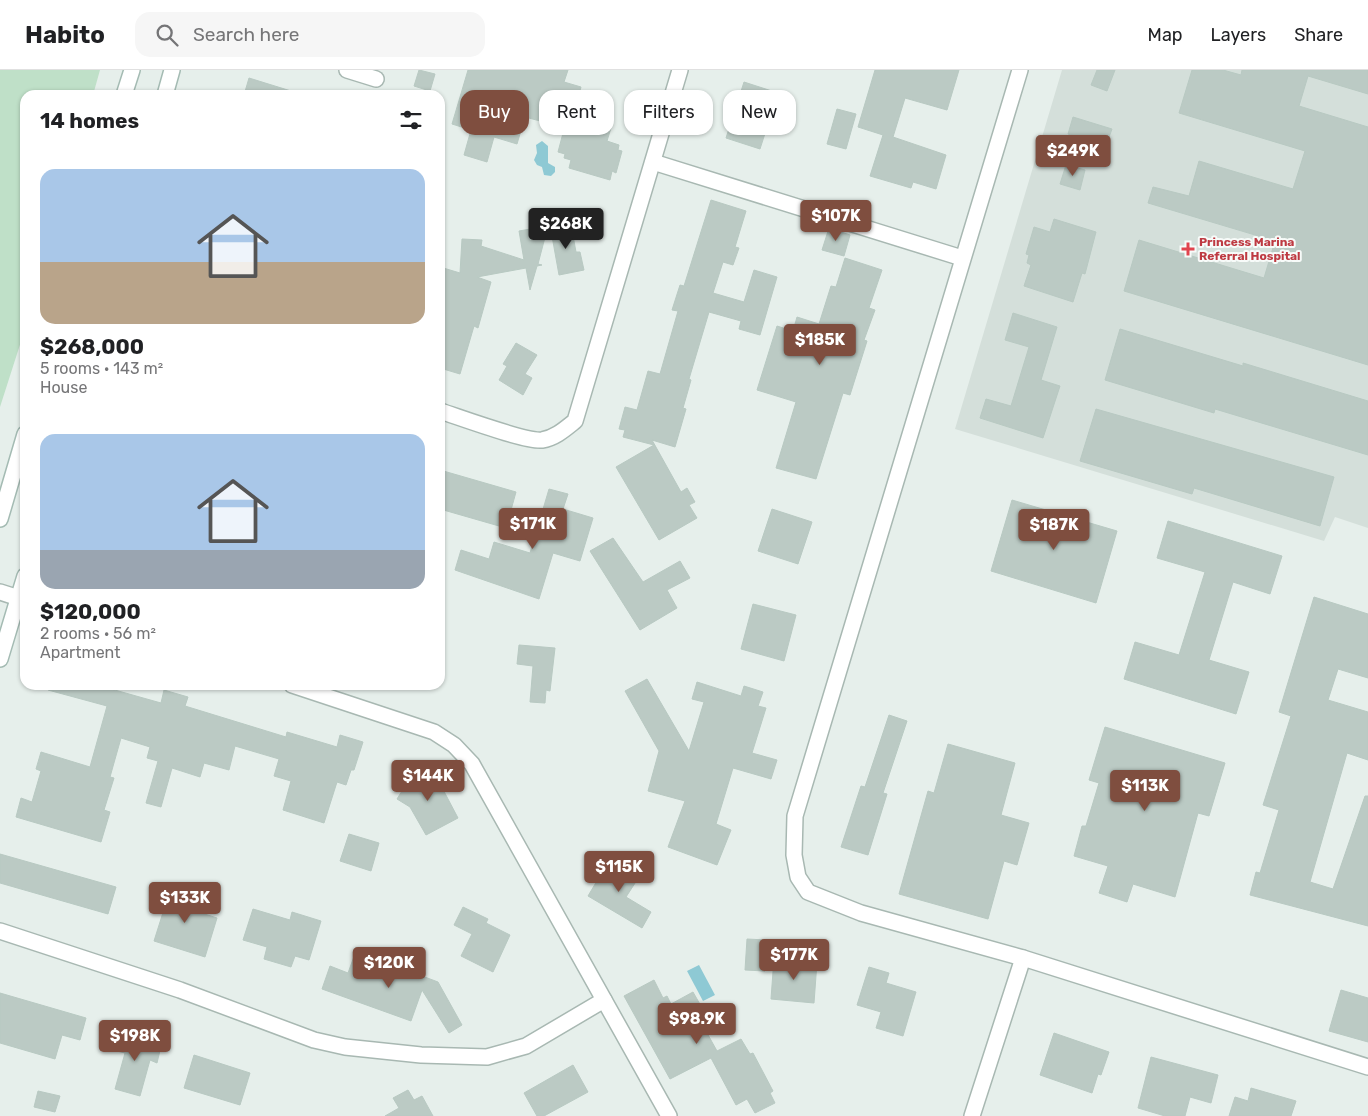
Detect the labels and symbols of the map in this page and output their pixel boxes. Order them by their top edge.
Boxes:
pin: $249K [1038,134,1108,177]
pin: $107K [801,200,871,242]
pin: $268K [531,208,601,250]
place label: Princess Marina Referral Hospital [1199,235,1301,263]
marker: Princess Marina Referral Hospital [1181,242,1195,256]
pin: $185K [785,324,855,366]
pin: $171K [498,508,568,550]
pin: $187K [1019,508,1089,551]
pin: $144K [393,760,463,802]
pin: $113K [1110,770,1180,812]
pin: $115K [584,850,654,893]
pin: $133K [150,882,220,924]
pin: $177K [759,938,829,981]
pin: $120K [354,946,424,989]
pin: $98.9K [656,1002,738,1045]
pin: $198K [100,1020,170,1062]

